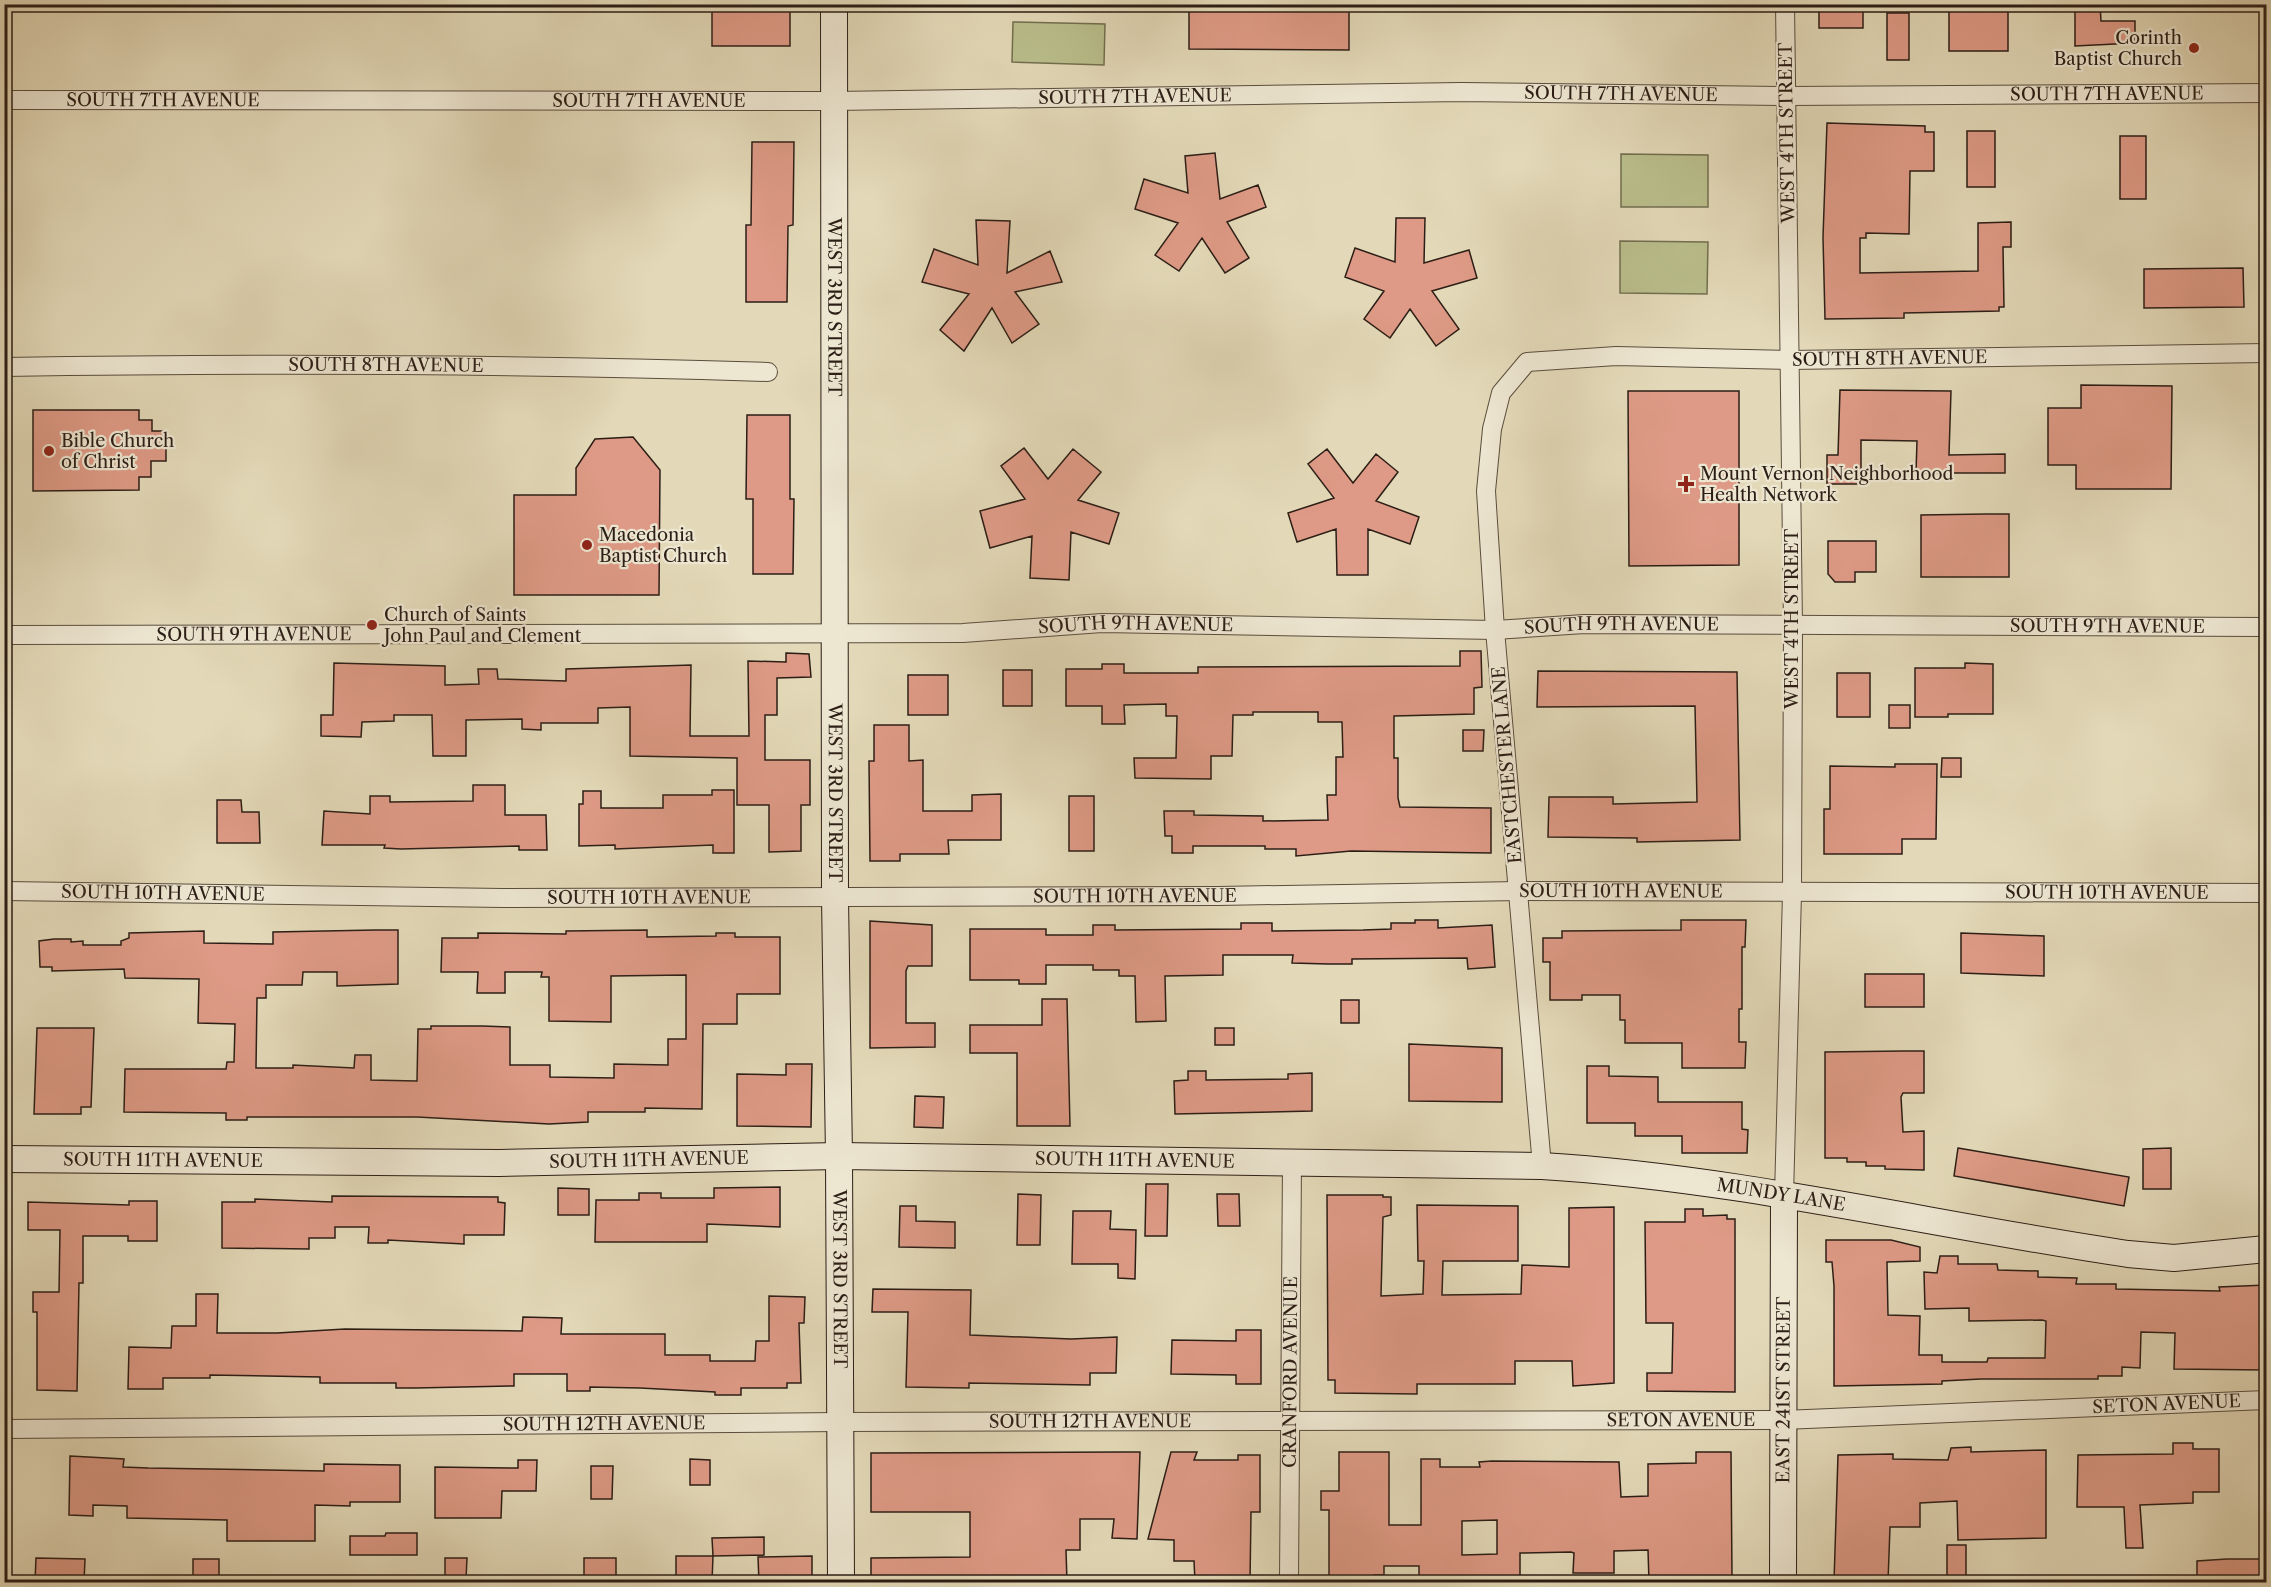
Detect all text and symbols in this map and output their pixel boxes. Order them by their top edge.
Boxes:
place label: Corinth Baptist Church [2054,27,2182,70]
marker: Corinth Baptist Church [2187,41,2201,55]
street label: WEST 4TH STREET [1774,42,1800,224]
street label: SOUTH 7TH AVENUE [1524,82,1718,106]
street label: SOUTH 7TH AVENUE [2010,82,2204,106]
street label: SOUTH 7TH AVENUE [1038,84,1232,109]
street label: SOUTH 7TH AVENUE [66,89,260,111]
street label: SOUTH 7TH AVENUE [552,90,746,112]
street label: WEST 3RD STREET [823,216,845,397]
street label: SOUTH 8TH AVENUE [1792,346,1987,371]
street label: SOUTH 8TH AVENUE [288,354,484,377]
place label: Bible Church of Christ [61,430,174,473]
marker: Bible Church of Christ [42,444,56,458]
place label: Mount Vernon Neighborhood Health Network [1700,463,1954,506]
marker: Mount Vernon Neighborhood Health Network [1677,475,1695,493]
place label: Macedonia Baptist Church [599,524,727,567]
street label: WEST 4TH STREET [1781,528,1803,710]
marker: Macedonia Baptist Church [580,538,594,552]
place label: Church of Saints John Paul and Clement [381,604,582,647]
street label: SOUTH 9TH AVENUE [1037,612,1233,639]
street label: SOUTH 9TH AVENUE [1523,613,1719,639]
street label: SOUTH 9TH AVENUE [2010,615,2205,638]
marker: Church of Saints John Paul and Clement [365,618,379,632]
street label: SOUTH 9TH AVENUE [156,623,352,646]
street label: EASTCHESTER LANE [1487,665,1527,865]
street label: WEST 3RD STREET [824,702,846,883]
street label: SOUTH 10TH AVENUE [1519,880,1723,903]
street label: SOUTH 10TH AVENUE [61,881,265,906]
street label: SOUTH 10TH AVENUE [2005,881,2209,904]
street label: SOUTH 10TH AVENUE [1033,885,1237,908]
street label: SOUTH 10TH AVENUE [547,886,751,909]
street label: SOUTH 11TH AVENUE [549,1147,749,1173]
street label: SOUTH 11TH AVENUE [63,1148,263,1172]
street label: SOUTH 11TH AVENUE [1035,1148,1235,1173]
street label: MUNDY LANE [1715,1174,1847,1216]
street label: WEST 3RD STREET [828,1188,851,1369]
street label: CRANFORD AVENUE [1279,1276,1302,1468]
street label: EAST 241ST STREET [1772,1296,1795,1484]
street label: SETON AVENUE [2092,1390,2241,1418]
street label: SETON AVENUE [1606,1409,1755,1431]
street label: SOUTH 12TH AVENUE [989,1410,1191,1433]
street label: SOUTH 12TH AVENUE [503,1412,705,1436]

